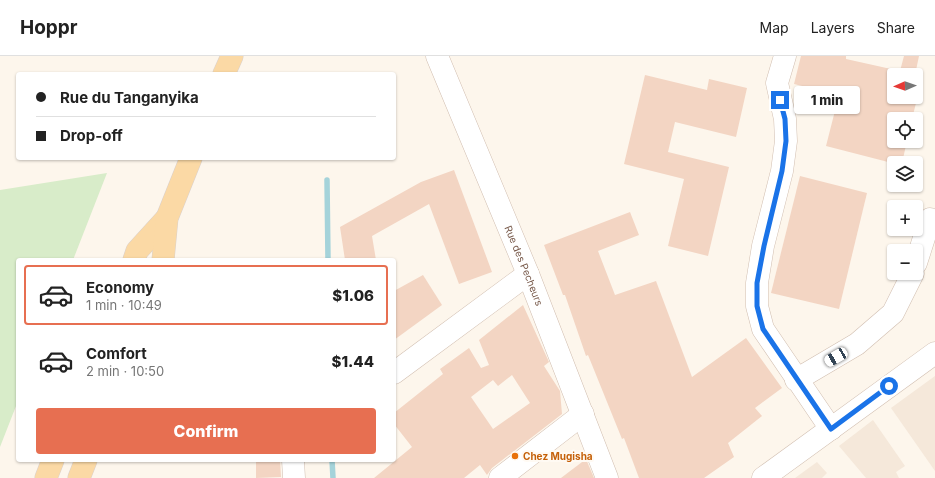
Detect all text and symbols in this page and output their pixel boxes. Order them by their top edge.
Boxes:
text: Hoppr [20,16,78,39]
text: Map [760,19,789,36]
text: Layers [811,19,855,36]
text: Share [877,19,915,36]
north arrow [887,68,923,104]
map controls [887,68,923,280]
callout: 1 min [794,86,860,114]
text: Rue du Tanganyika [60,88,199,107]
route end [771,91,789,109]
text: 1 min [811,92,843,108]
button: locate [887,112,923,148]
text: Drop-off [60,126,123,145]
button: layers [887,156,923,192]
button: + [887,200,923,236]
street label: Rue des Pecheurs [502,224,546,308]
button: − [887,244,923,280]
icon: car [38,277,74,313]
text: Economy [86,278,154,297]
text: $1.06 [332,286,374,305]
text: 1 min · 10:49 [86,297,162,313]
icon: car [38,343,74,379]
text: Comfort [86,344,147,363]
car [823,346,849,368]
text: $1.44 [332,352,374,371]
text: 2 min · 10:50 [86,363,164,379]
route start [880,377,898,395]
button: Confirm [36,408,376,454]
place label: Chez Mugisha [523,450,593,463]
marker: Chez Mugisha [510,451,520,461]

